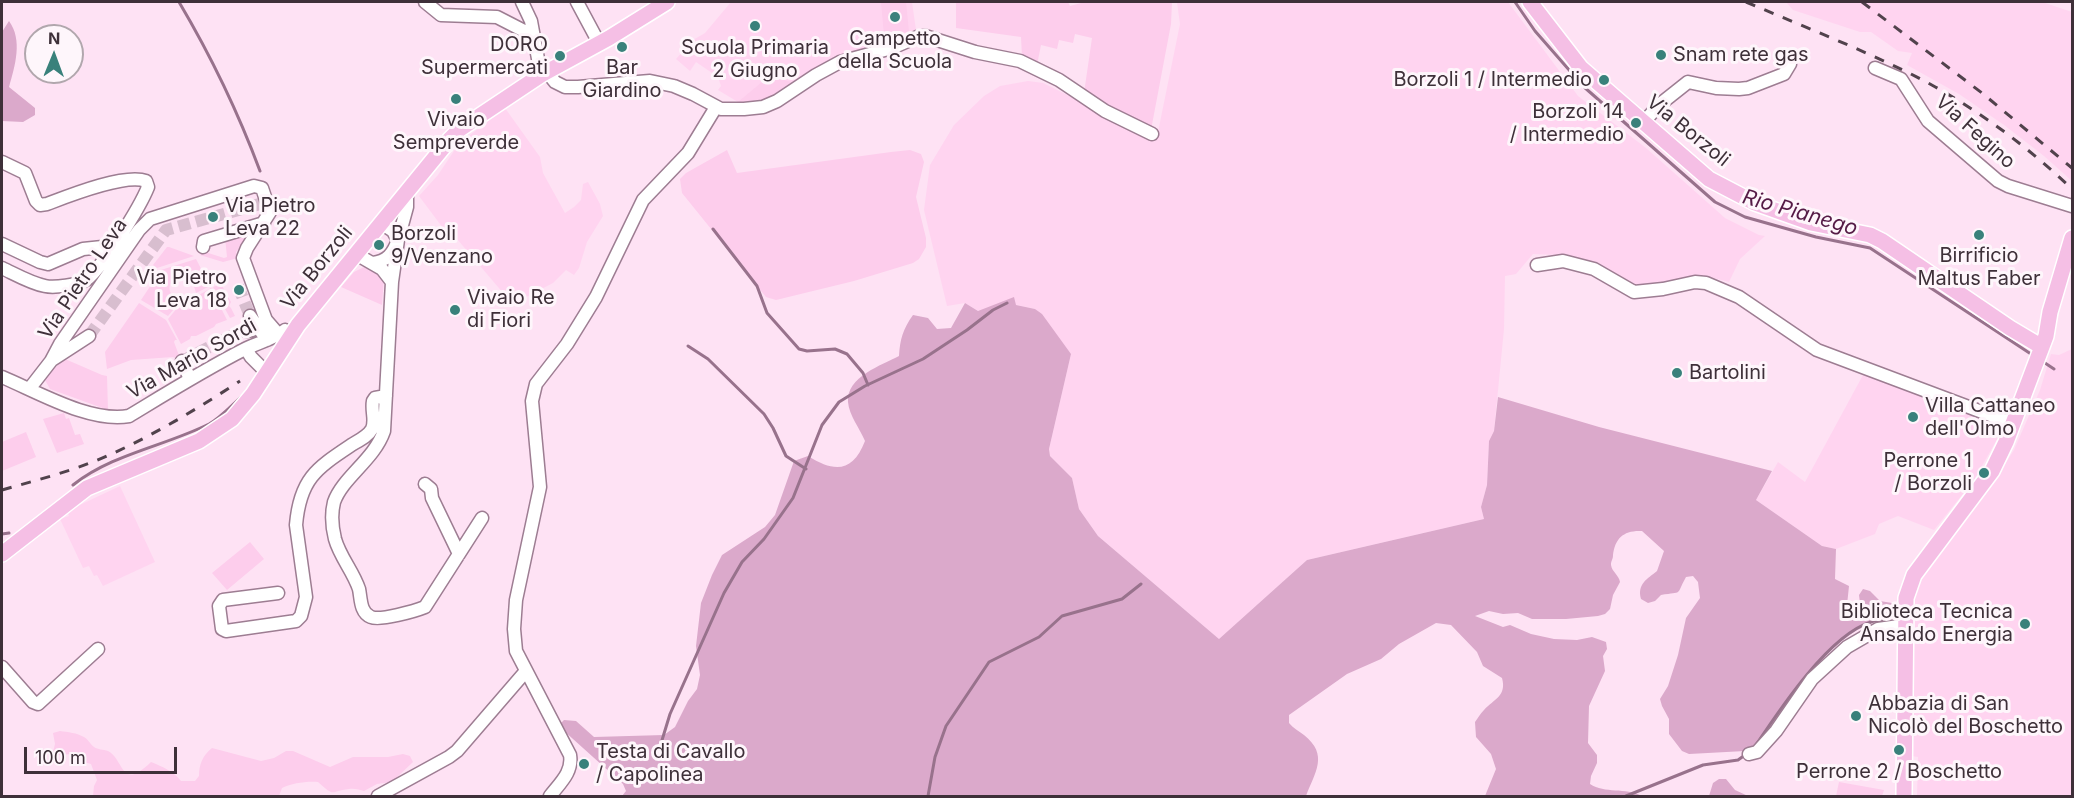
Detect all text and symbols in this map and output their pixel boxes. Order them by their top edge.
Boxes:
marker: Campetto della Scuola [888,10,902,24]
marker: Scuola Primaria 2 Giugno [748,19,762,33]
north arrow [24,24,84,84]
place label: Campetto della Scuola [838,27,952,74]
text: N [48,28,61,48]
place label: DORO Supermercati [421,33,548,80]
place label: Scuola Primaria 2 Giugno [681,36,829,83]
marker: Bar Giardino [615,40,629,54]
place label: Snam rete gas [1673,43,1809,67]
marker: Snam rete gas [1654,48,1668,62]
marker: DORO Supermercati [553,49,567,63]
place label: Bar Giardino [582,56,662,103]
place label: Borzoli 1 / Intermedio [1393,68,1592,92]
marker: Borzoli 1 / Intermedio [1597,73,1611,87]
street label: Via Borzoli [1641,90,1735,172]
street label: Via Fegino [1930,90,2020,174]
marker: Vivaio Sempreverde [449,92,463,106]
place label: Borzoli 14 / Intermedio [1510,100,1624,147]
place label: Vivaio Sempreverde [393,108,519,155]
marker: Borzoli 14 / Intermedio [1629,116,1643,130]
water label: Rio Pianego [1740,185,1860,241]
place label: Via Pietro Leva 22 [225,194,316,241]
marker: Via Pietro Leva 22 [206,210,220,224]
street label: Via Pietro Leva [34,214,132,344]
street label: Via Borzoli [276,221,358,315]
place label: Borzoli 9/Venzano [391,222,493,269]
marker: Birrificio Maltus Faber [1972,228,1986,242]
marker: Borzoli 9/Venzano [372,238,386,252]
place label: Birrificio Maltus Faber [1918,244,2040,291]
place label: Via Pietro Leva 18 [136,266,227,313]
marker: Via Pietro Leva 18 [232,283,246,297]
place label: Vivaio Re di Fiori [467,286,555,333]
marker: Vivaio Re di Fiori [448,303,462,317]
street label: Via Mario Sordi [123,314,261,404]
place label: Bartolini [1689,361,1766,385]
marker: Bartolini [1670,366,1684,380]
place label: Villa Cattaneo dell'Olmo [1925,394,2055,441]
marker: Villa Cattaneo dell'Olmo [1906,410,1920,424]
place label: Perrone 1 / Borzoli [1883,449,1972,496]
marker: Perrone 1 / Borzoli [1977,466,1991,480]
place label: Biblioteca Tecnica Ansaldo Energia [1841,600,2013,647]
marker: Biblioteca Tecnica Ansaldo Energia [2018,617,2032,631]
place label: Abbazia di San Nicolò del Boschetto [1868,692,2063,739]
marker: Abbazia di San Nicolò del Boschetto [1849,709,1863,723]
scale bar [27,735,180,773]
place label: Testa di Cavallo / Capolinea [596,740,745,787]
marker: Perrone 2 / Boschetto [1892,743,1906,757]
text: 100 m [35,747,86,768]
marker: Testa di Cavallo / Capolinea [577,757,591,771]
place label: Perrone 2 / Boschetto [1796,760,2002,784]

